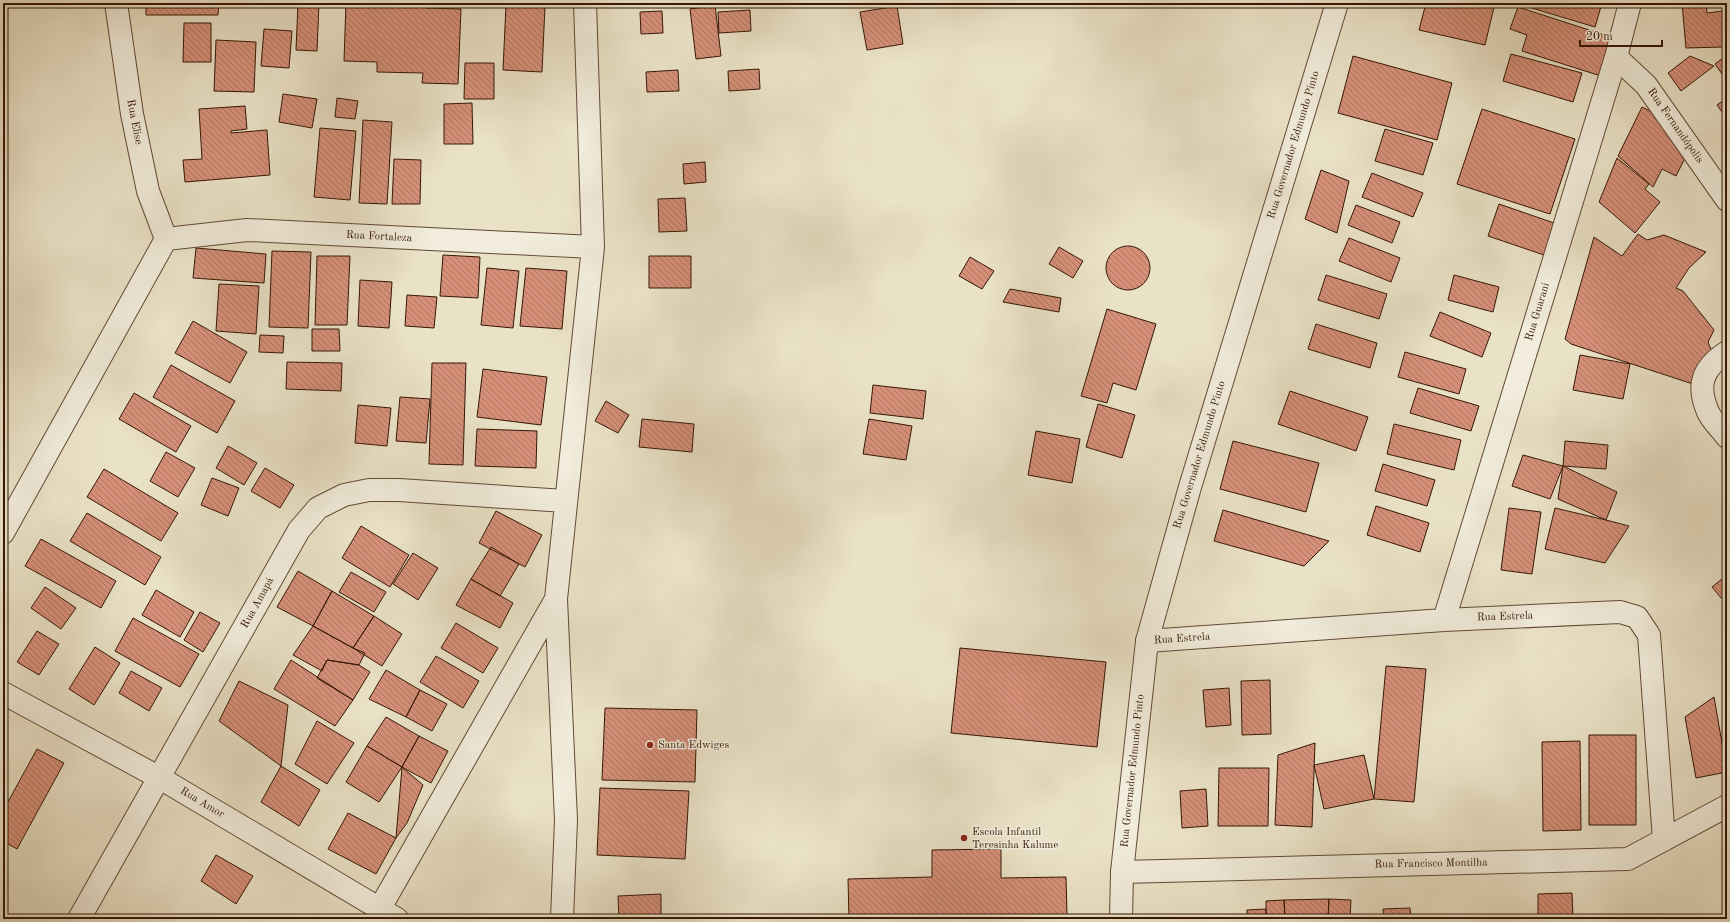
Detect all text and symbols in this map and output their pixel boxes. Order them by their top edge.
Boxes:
scale bar [1580,22,1662,48]
text: 20 m [1586,31,1613,43]
street label: Rua Governador Edmundo Pinto [1266,70,1322,220]
street label: Rua Fernandópolis [1645,86,1705,166]
street label: Rua Elise [124,99,144,145]
street label: Rua Fortaleza [346,230,413,244]
street label: Rua Guarani [1524,282,1552,342]
street label: Rua Governador Edmundo Pinto [1172,380,1228,530]
street label: Rua Amapá [240,575,277,630]
street label: Rua Estrela [1477,610,1534,623]
street label: Rua Estrela [1153,632,1211,646]
street label: Rua Governador Edmundo Pinto [1119,694,1147,848]
marker: Santa Edwiges [645,740,655,750]
place label: Santa Edwiges [658,740,729,751]
street label: Rua Amor [178,786,226,821]
place label: Escola Infantil Teresinha Kalume [972,827,1058,851]
marker: Escola Infantil Teresinha Kalume [959,833,969,843]
street label: Rua Francisco Montilha [1374,858,1488,870]

